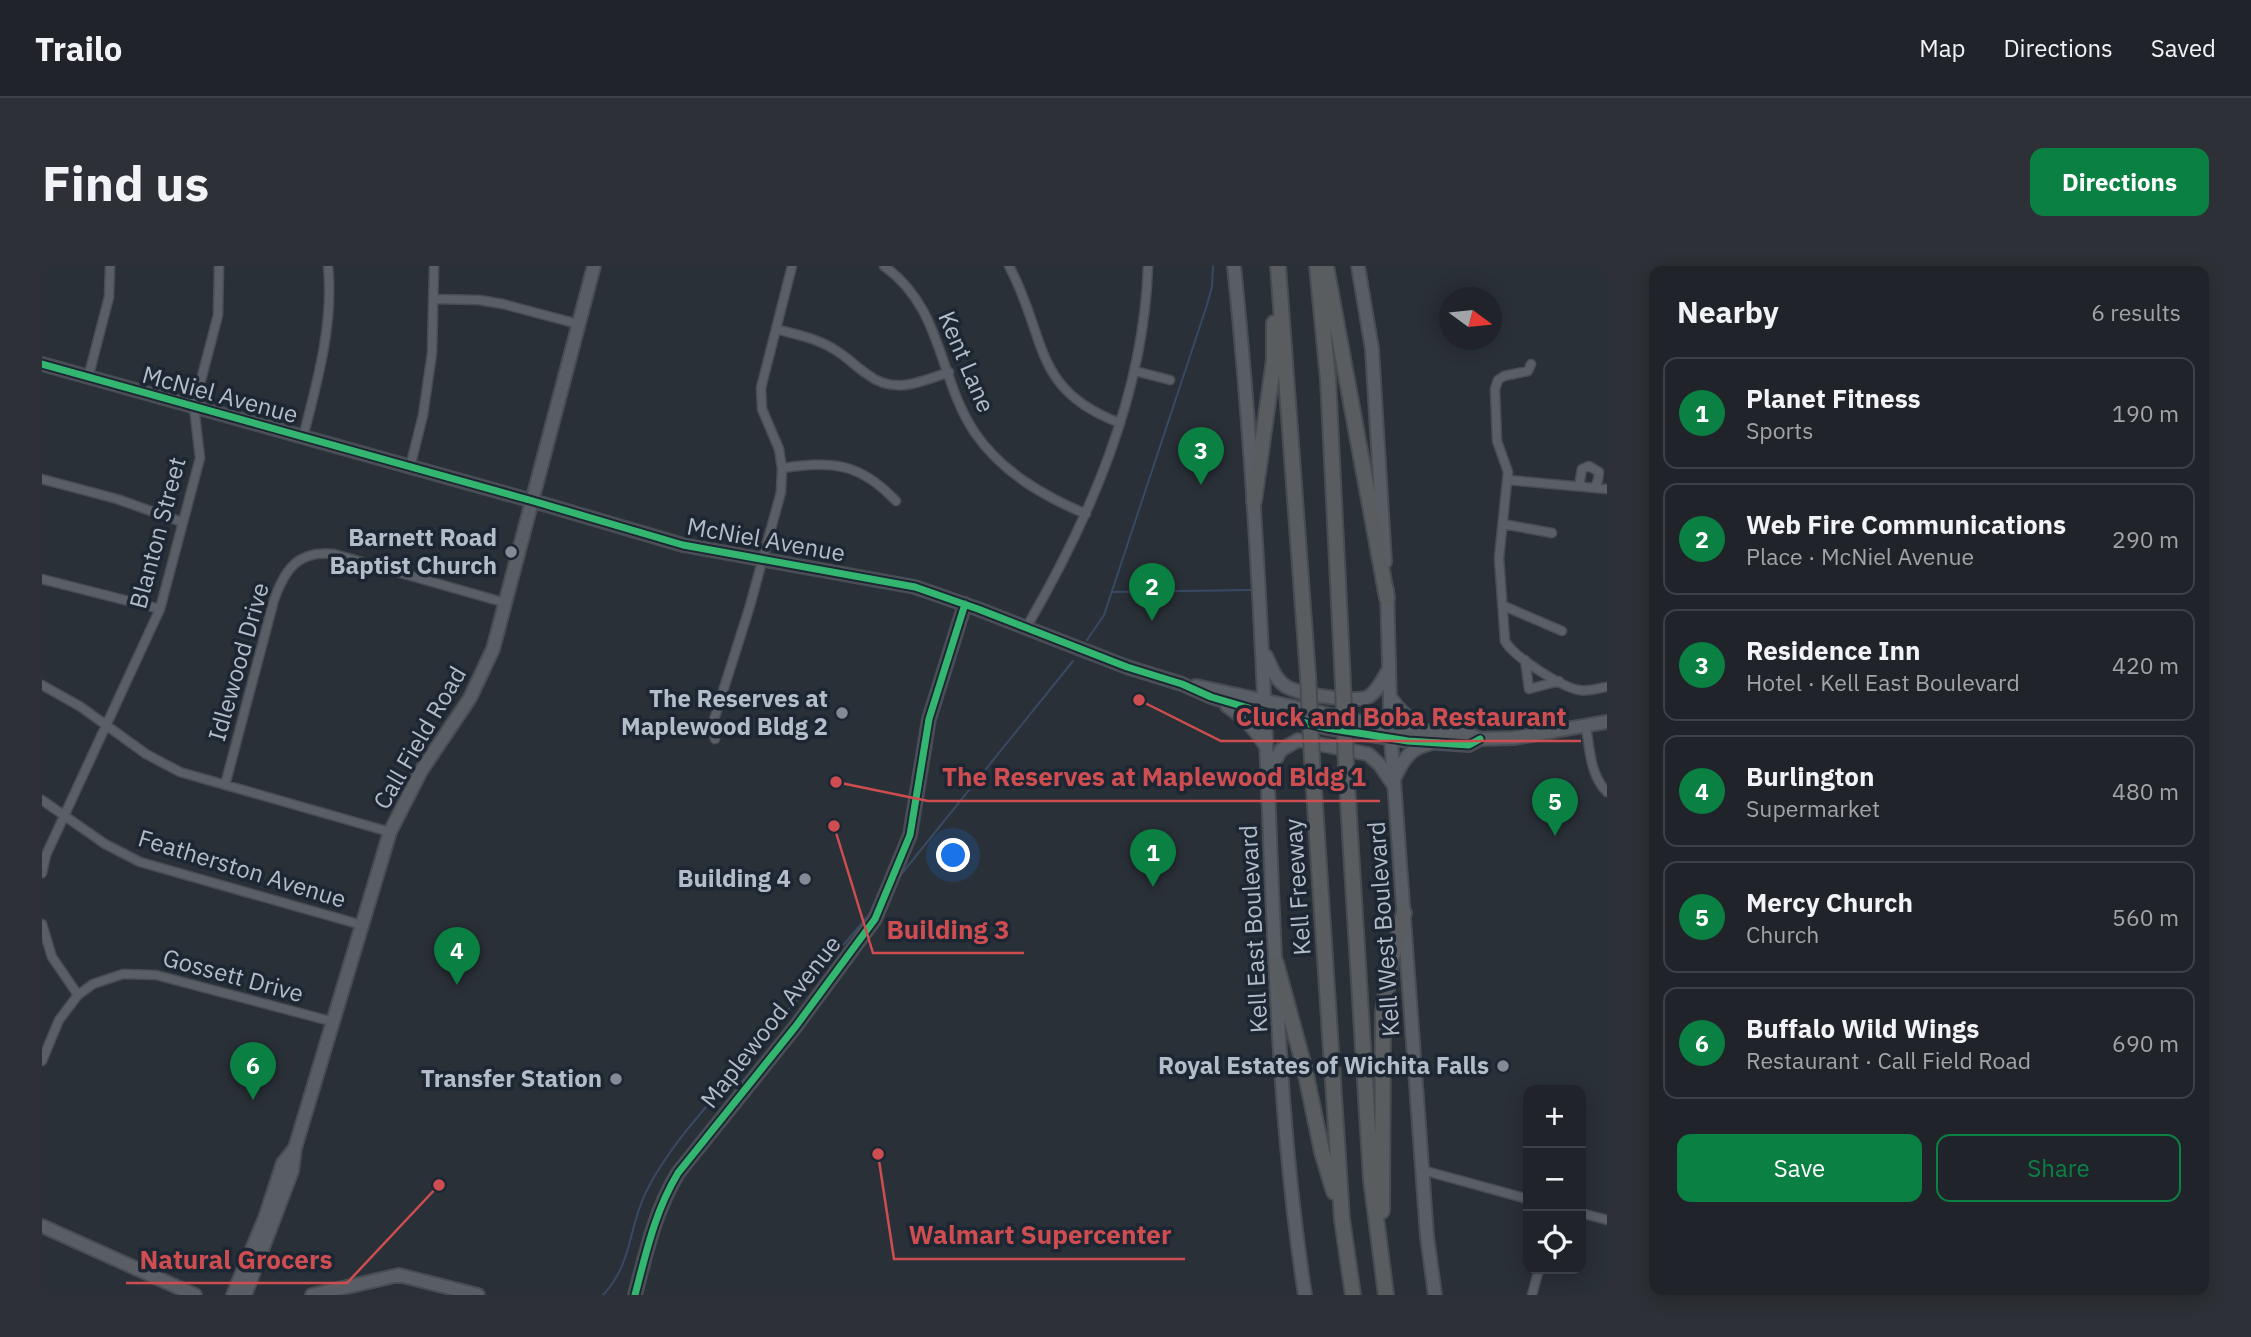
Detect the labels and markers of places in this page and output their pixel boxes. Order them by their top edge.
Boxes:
pin: 3 [1178,427,1224,485]
place label: Barnett Road Baptist Church [330,521,497,581]
marker: Barnett Road Baptist Church [503,544,519,560]
pin: 2 [1129,563,1175,621]
place label: The Reserves at Maplewood Bldg 2 [621,682,828,742]
callout: Cluck and Boba Restaurant [1221,694,1581,741]
marker: The Reserves at Maplewood Bldg 2 [834,705,850,721]
callout: The Reserves at Maplewood Bldg 1 [928,754,1380,801]
pin: 5 [1532,778,1578,836]
pin: 1 [1130,829,1176,887]
place label: Building 4 [677,862,791,894]
marker: Building 4 [797,871,813,887]
callout: Building 3 [873,906,1024,953]
pin: 4 [434,927,480,985]
pin: 6 [230,1042,276,1100]
place label: Royal Estates of Wichita Falls [1158,1049,1489,1081]
marker: Royal Estates of Wichita Falls [1495,1058,1511,1074]
place label: Transfer Station [421,1062,602,1094]
marker: Transfer Station [608,1071,624,1087]
callout: Walmart Supercenter [894,1212,1185,1259]
callout: Natural Grocers [126,1236,347,1283]

